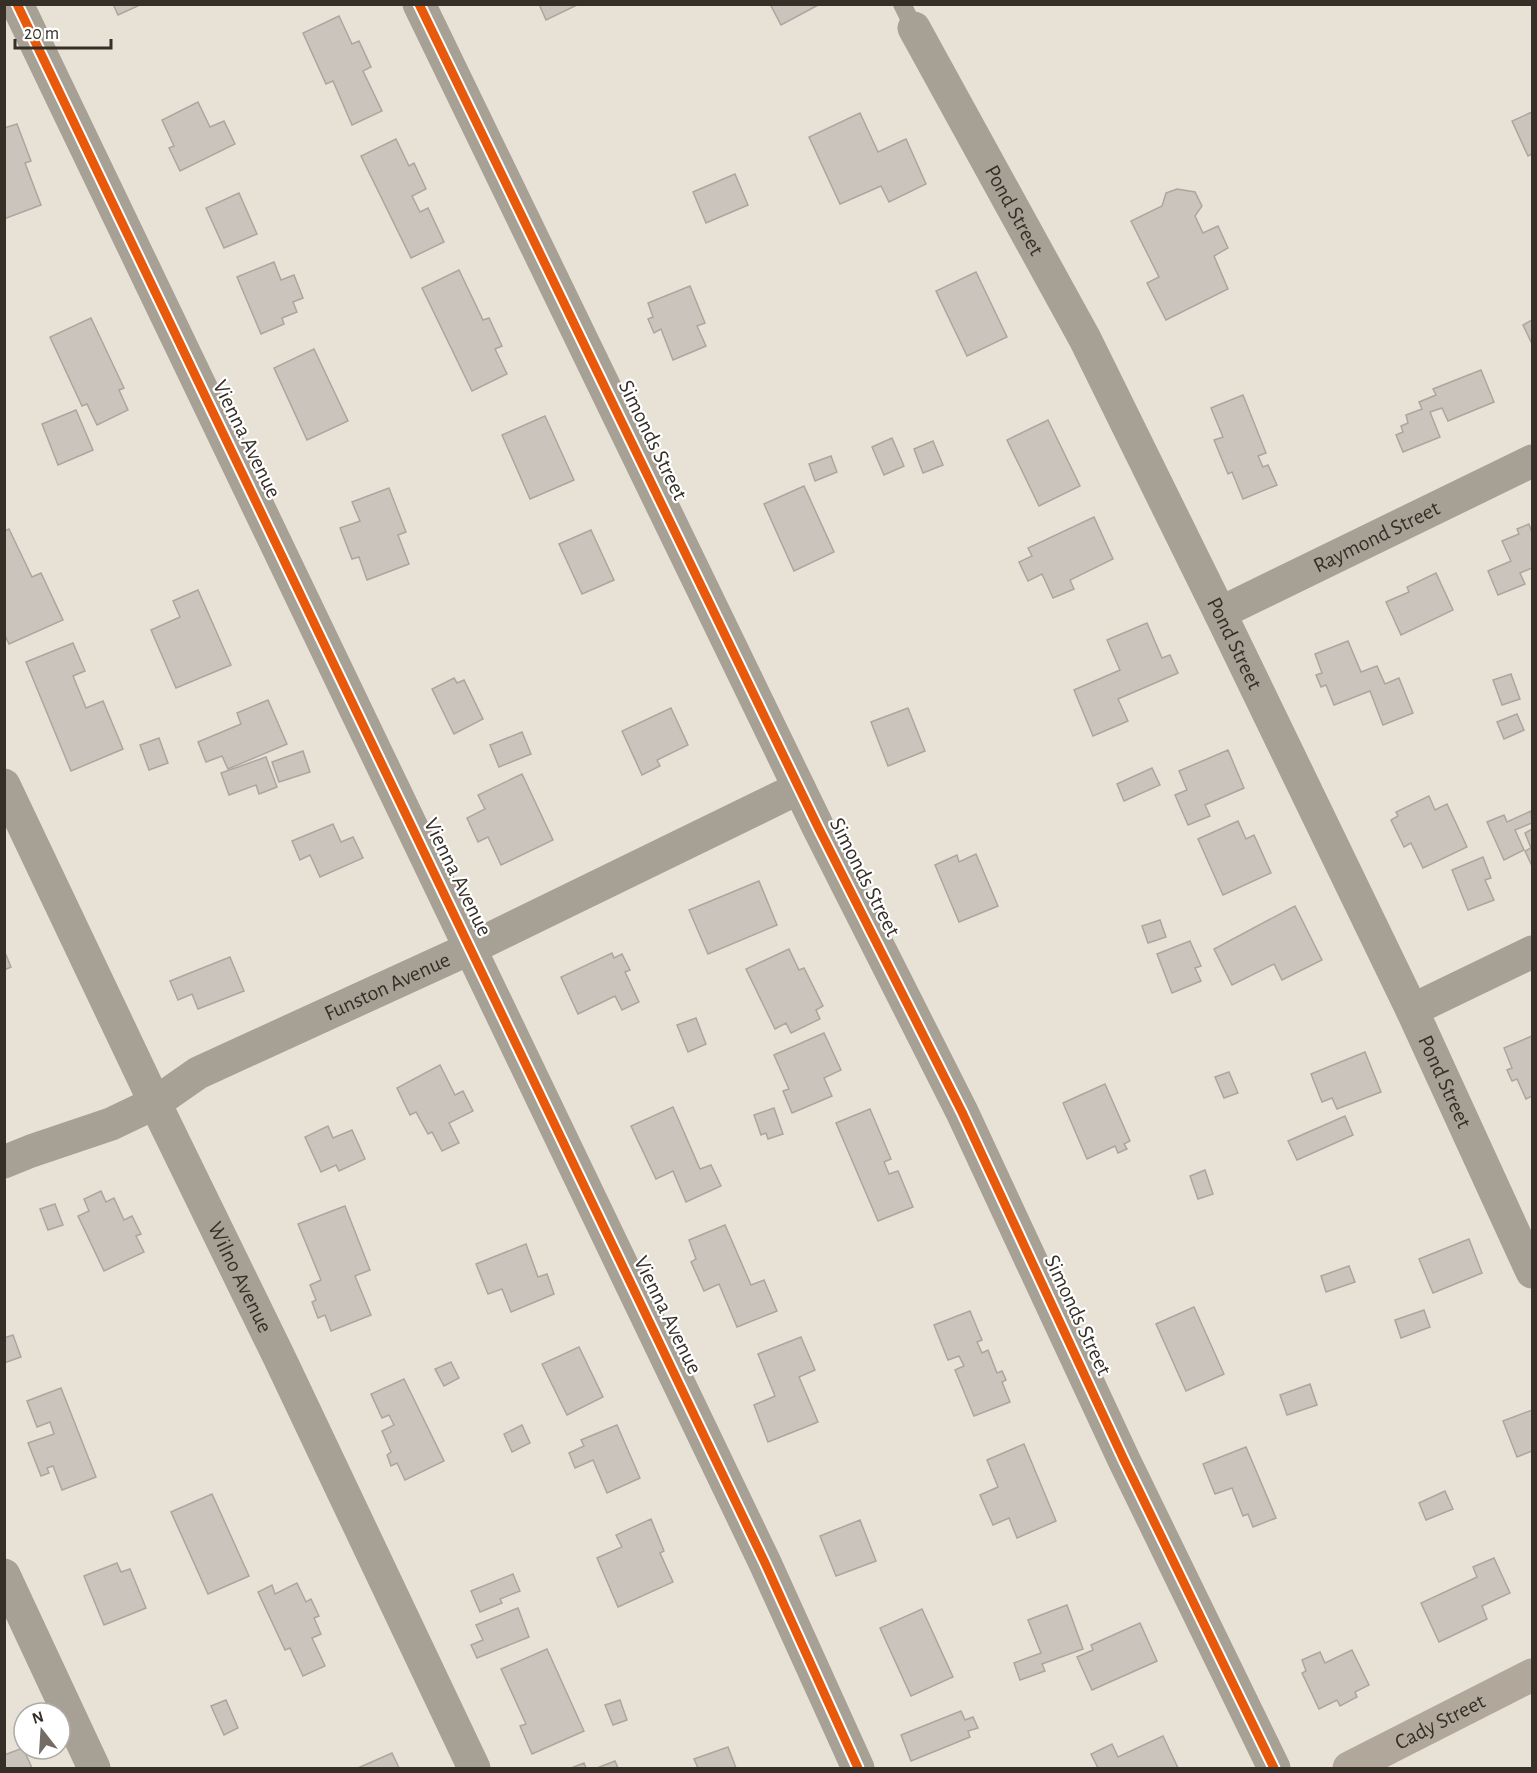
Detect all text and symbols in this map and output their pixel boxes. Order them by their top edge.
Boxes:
scale bar [15,12,111,50]
text: 20 m [24,25,59,43]
street label: Pond Street [981,161,1048,259]
street label: Vienna Avenue [209,377,285,501]
street label: Simonds Street [615,377,691,503]
street label: Raymond Street [1310,497,1443,577]
street label: Pond Street [1203,594,1266,693]
street label: Simonds Street [826,814,904,940]
street label: Vienna Avenue [420,815,496,939]
street label: Funston Avenue [321,948,454,1025]
street label: Pond Street [1414,1032,1475,1131]
street label: Wilno Avenue [204,1218,276,1336]
street label: Simonds Street [1041,1251,1115,1379]
street label: Vienna Avenue [630,1253,706,1377]
street label: Cady Street [1391,1690,1489,1754]
north arrow [12,1701,72,1761]
text: N [30,1708,46,1727]

